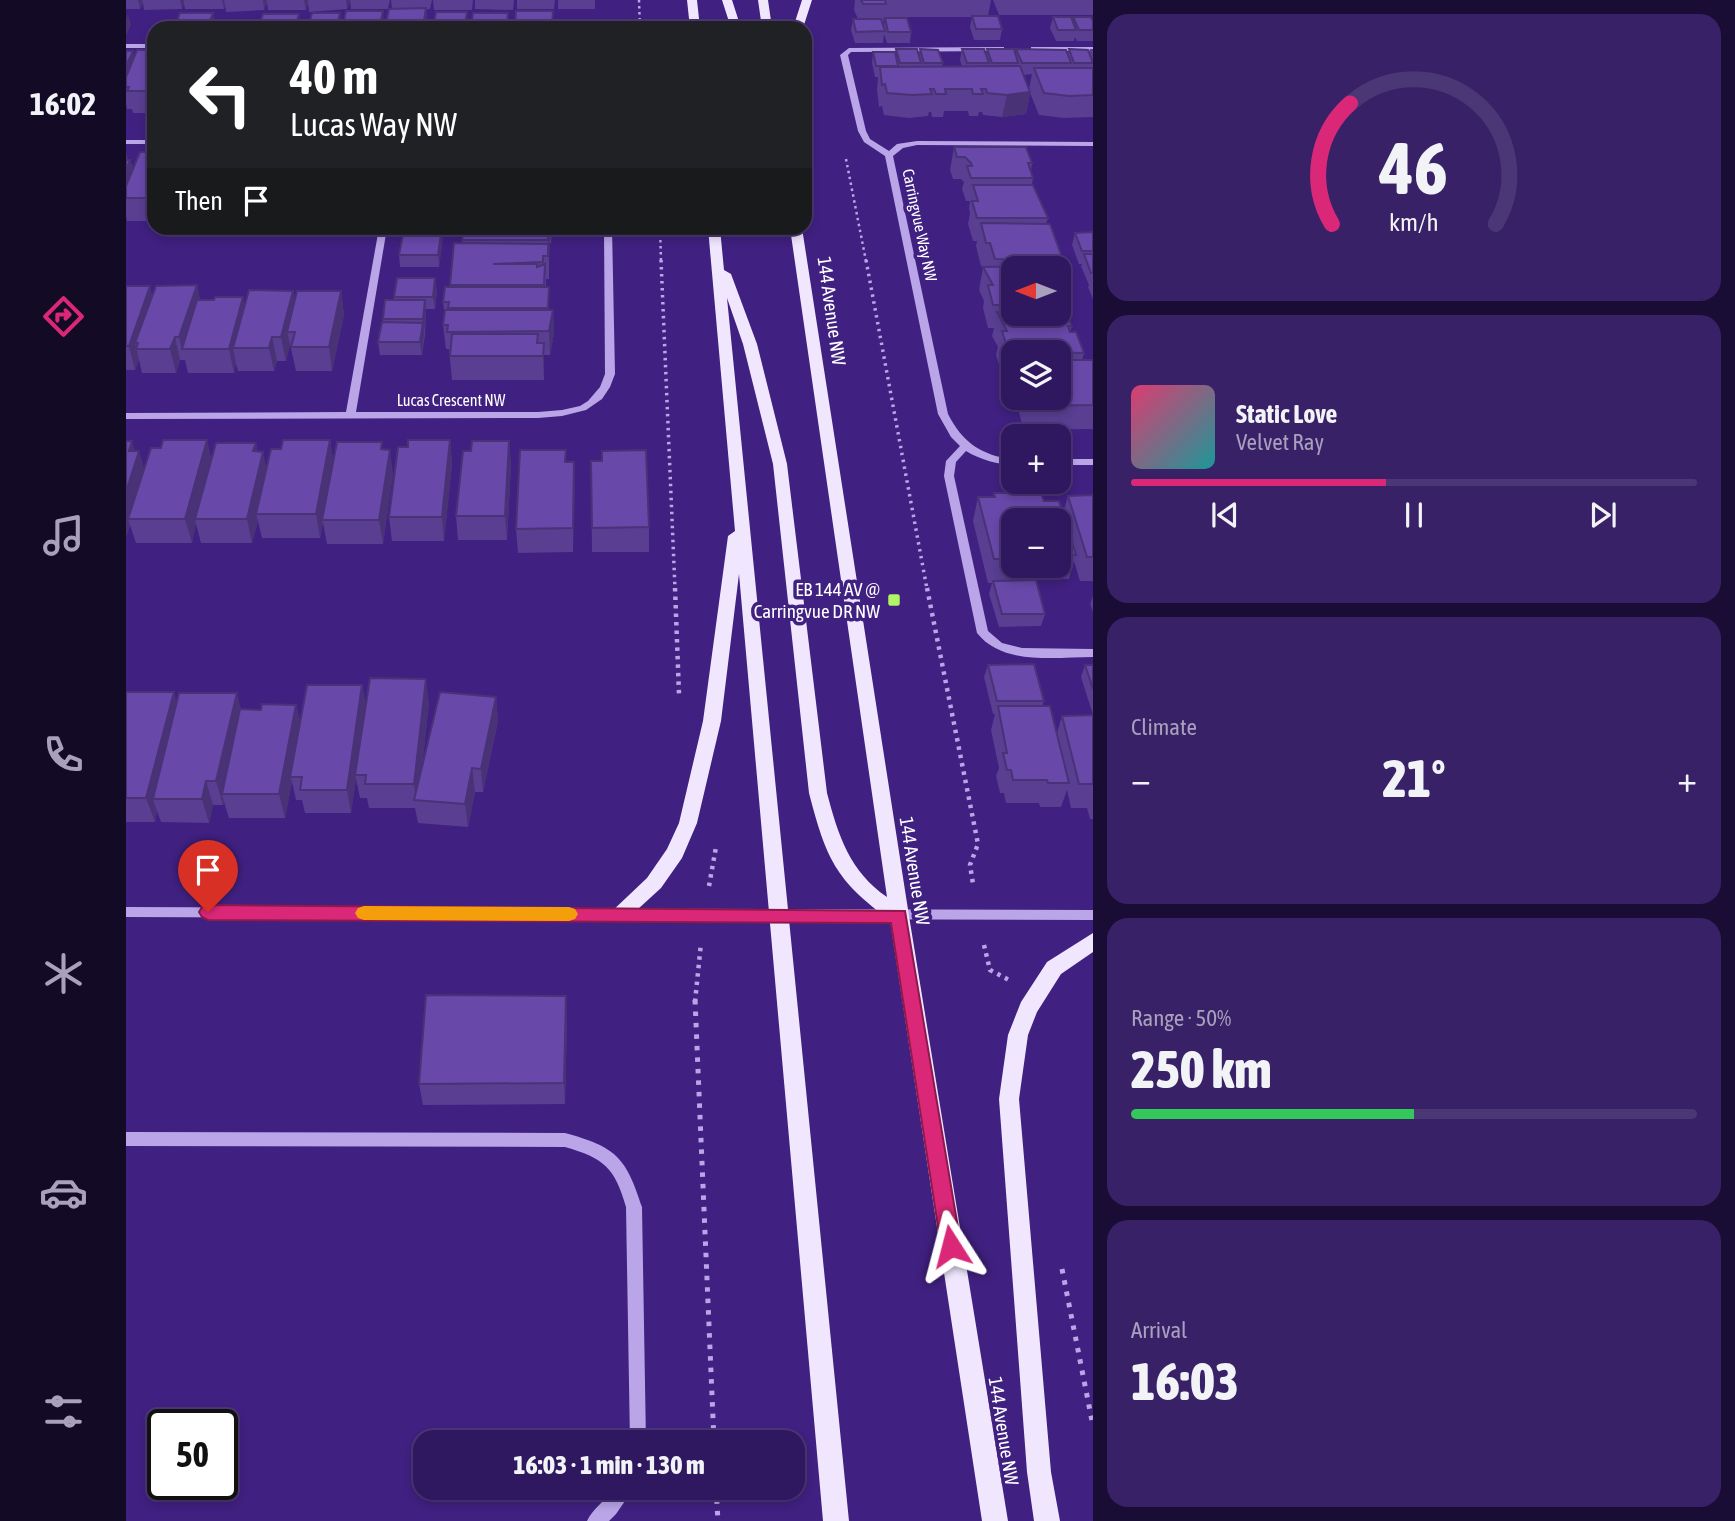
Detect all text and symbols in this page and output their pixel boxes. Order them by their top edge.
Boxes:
text: 40 m [290,48,378,104]
icon: left [175,49,266,140]
text: 16:02 [30,85,96,122]
text: Lucas Way NW [290,106,457,143]
text: 46 [1379,126,1448,209]
street label: Carringvue Way NW [898,167,941,283]
icon: arrive [237,182,275,220]
text: Then [175,186,223,216]
text: km/h [1389,208,1439,236]
street label: 144 Avenue NW [813,255,851,367]
north arrow [1001,256,1071,326]
map controls [1001,256,1071,578]
icon: directions [39,292,88,341]
button: layers [1001,340,1071,410]
street label: Lucas Crescent NW [397,391,506,409]
text: Static Love [1236,399,1337,429]
button: + [1001,424,1071,494]
text: Velvet Ray [1236,429,1324,455]
icon: previous [1206,496,1244,534]
icon: pause [1395,496,1433,534]
icon: next [1584,496,1622,534]
button: − [1001,508,1071,578]
icon: music [39,511,88,560]
place label: EB 144 AV @ Carringvue DR NW [754,578,880,622]
marker: EB 144 AV @ Carringvue DR NW [886,592,902,608]
text: Climate [1131,714,1197,740]
icon: phone [39,730,88,779]
text: 21° [1382,748,1446,808]
text: − [1131,757,1151,800]
text: + [1677,757,1697,800]
street label: 144 Avenue NW [896,815,934,927]
pin [178,840,238,912]
icon: arrive [189,851,227,889]
icon: climate [39,949,88,998]
text: Range · 50% [1131,1005,1231,1031]
text: 250 km [1131,1039,1272,1099]
icon: car [39,1168,88,1217]
position arrow [914,1209,988,1283]
text: Arrival [1131,1317,1187,1343]
text: 16:03 [1131,1351,1239,1411]
street label: 144 Avenue NW [985,1375,1023,1487]
icon: filters [39,1387,88,1436]
speed limit sign: 50 [147,1409,238,1500]
text: 16:03 · 1 min · 130 m [513,1450,705,1480]

